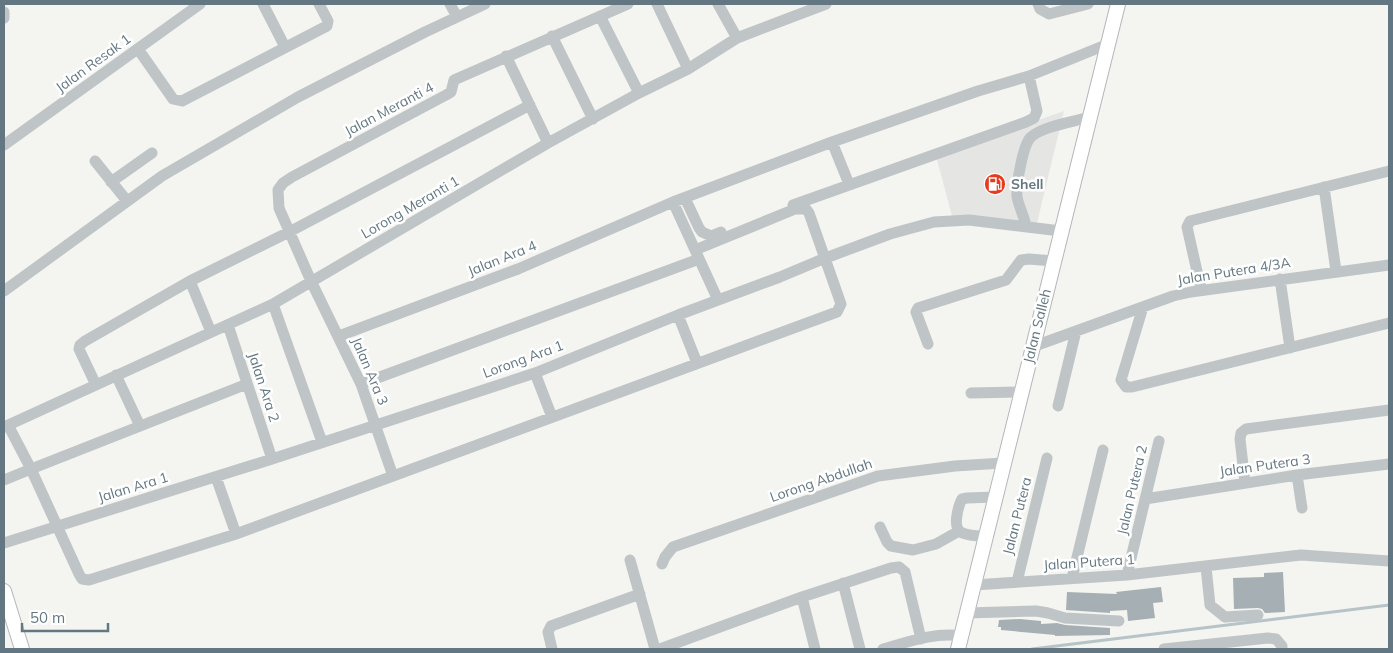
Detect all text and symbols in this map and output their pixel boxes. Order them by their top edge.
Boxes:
street label: Jalan Resak 1 [52,30,134,96]
street label: Jalan Meranti 4 [341,78,437,140]
street label: Lorong Meranti 1 [358,172,462,242]
fuel station icon: Shell [983,172,1007,196]
place label: Shell [1011,175,1043,193]
street label: Jalan Ara 4 [465,236,539,280]
street label: Jalan Putera 4/3A [1176,253,1293,289]
street label: Jalan Salleh [1019,287,1055,365]
street label: Jalan Ara 3 [348,334,392,408]
street label: Lorong Ara 1 [480,336,566,382]
street label: Jalan Ara 2 [244,350,284,424]
street label: Jalan Putera 2 [1113,443,1151,537]
street label: Jalan Putera 3 [1218,450,1312,480]
street label: Lorong Abdullah [767,454,875,506]
street label: Jalan Ara 1 [96,468,170,506]
street label: Jalan Putera [999,475,1035,557]
street label: Jalan Putera 1 [1043,550,1135,574]
scale bar [22,600,109,632]
text: 50 m [30,608,65,627]

